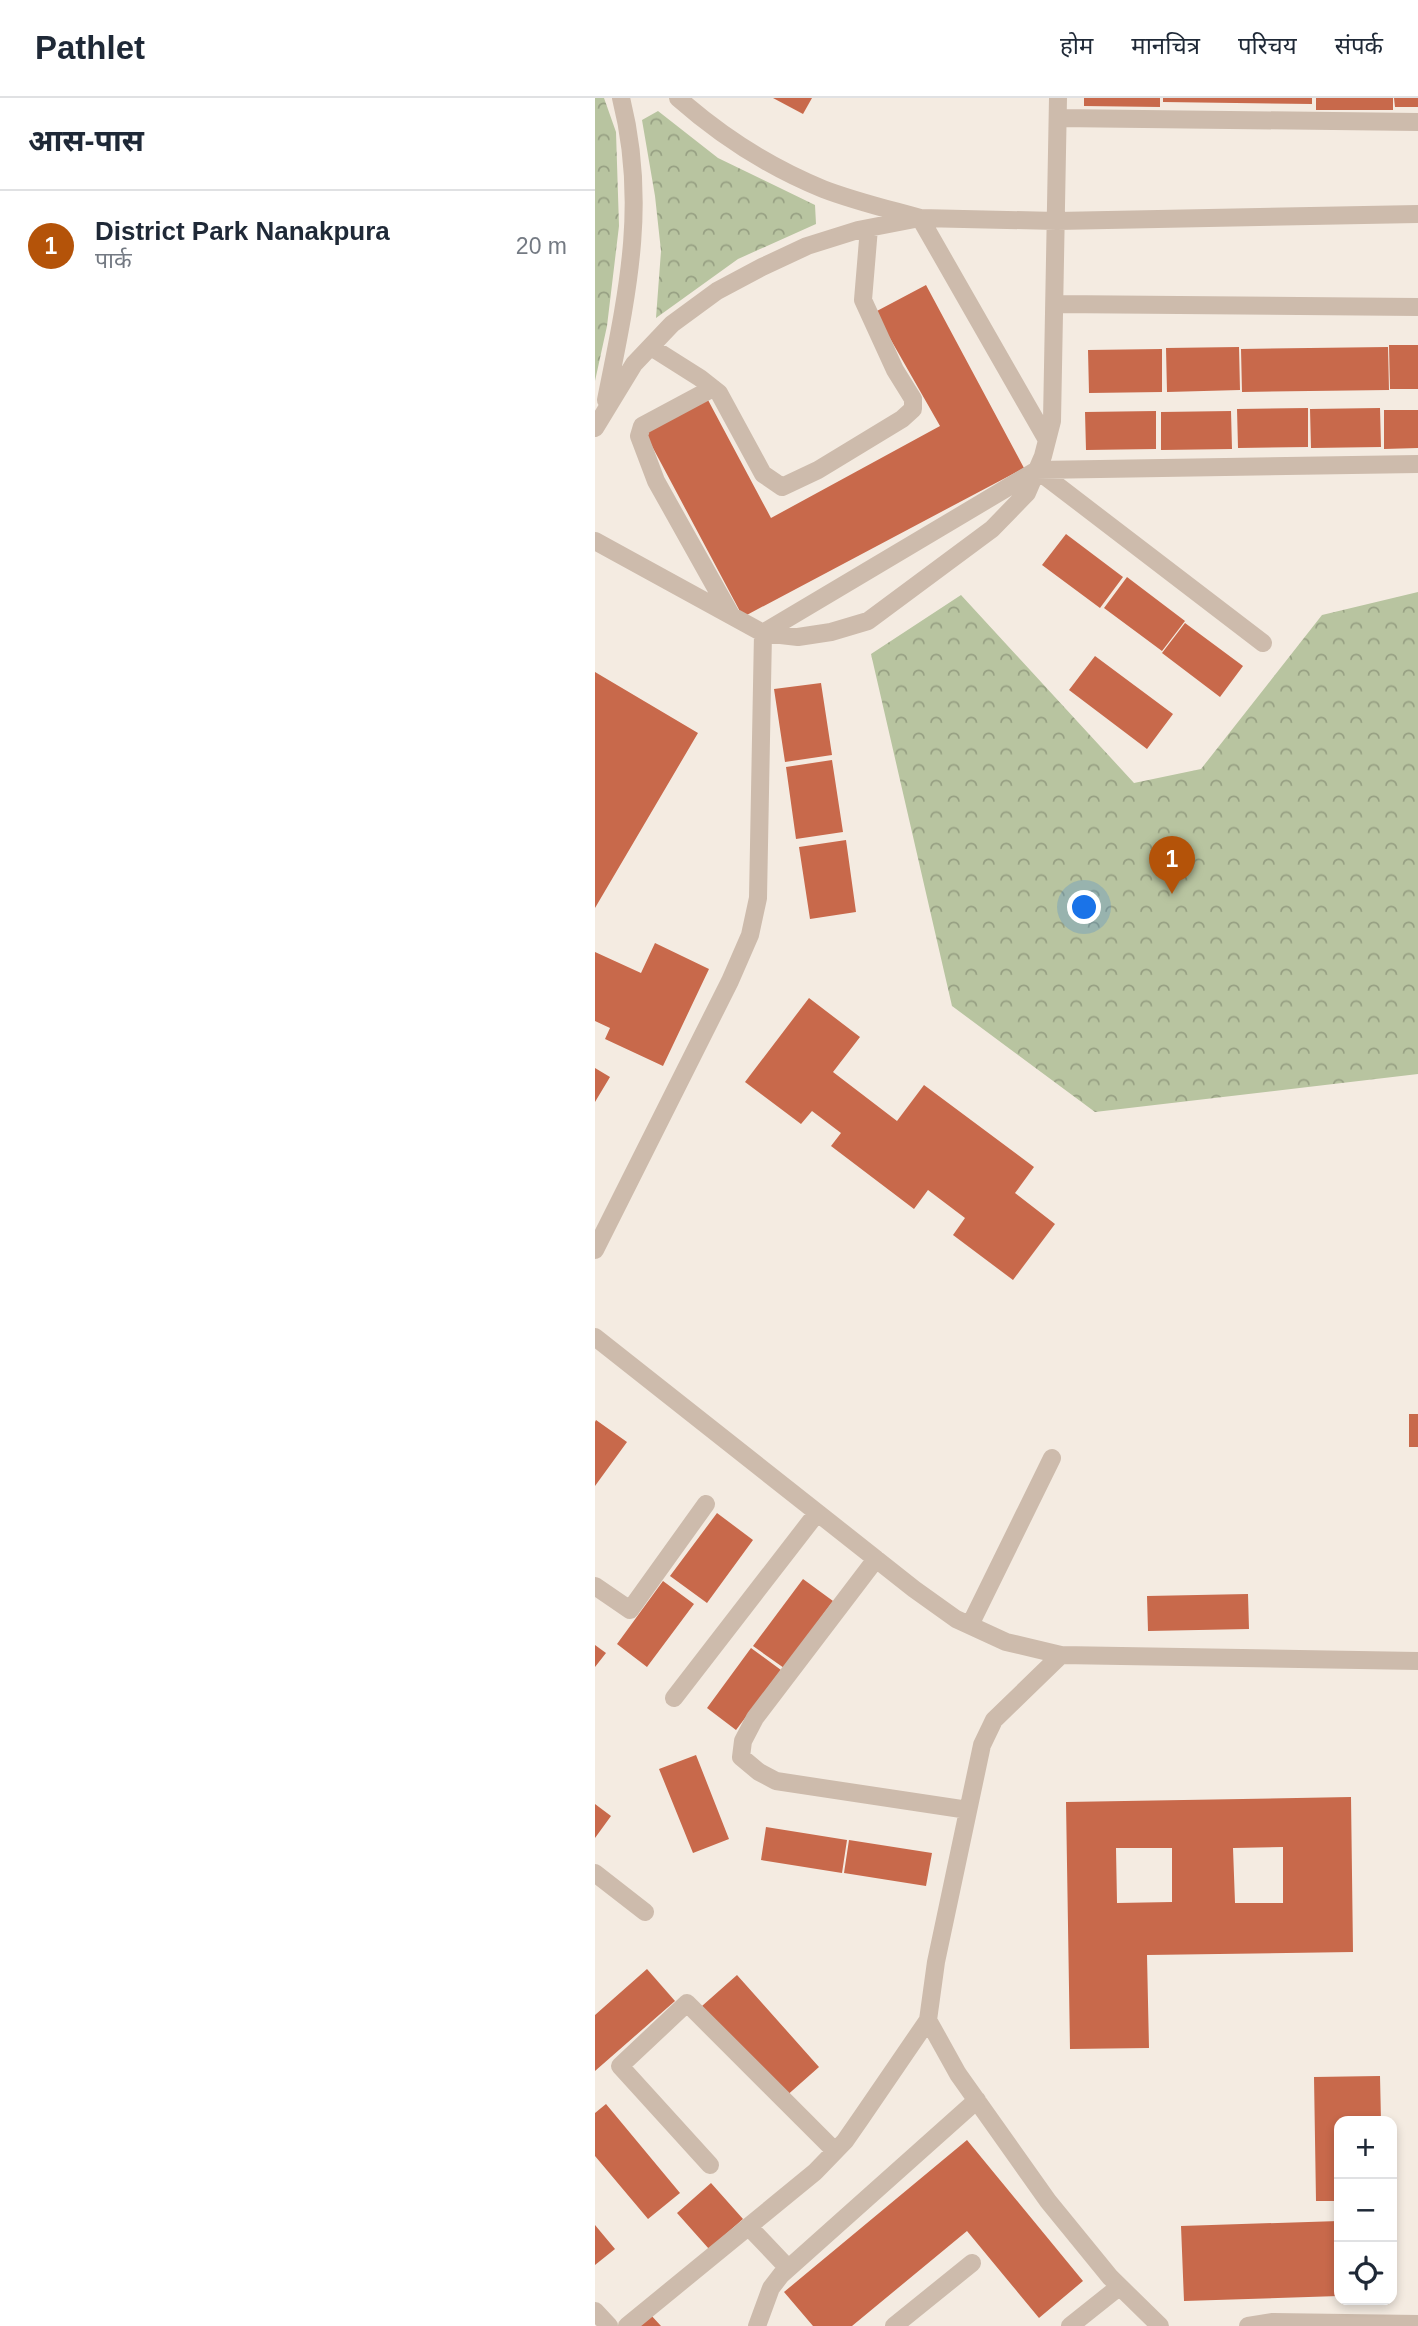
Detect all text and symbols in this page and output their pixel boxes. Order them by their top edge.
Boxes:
text: Pathlet [35,29,145,66]
text: होम [1060,32,1093,59]
text: मानचित्र [1131,32,1200,59]
text: परिचय [1238,32,1297,59]
text: संपर्क [1335,32,1383,59]
text: आस-पास [28,124,144,157]
text: District Park Nanakpura [95,216,390,246]
text: 1 [45,233,57,259]
text: 20 m [516,233,567,259]
text: पार्क [95,247,132,273]
pin: 1 [1149,836,1195,894]
your location [1067,890,1101,924]
map controls [1334,2116,1397,2305]
button: + [1334,2116,1397,2179]
button: − [1334,2179,1397,2242]
button: locate [1334,2242,1397,2305]

